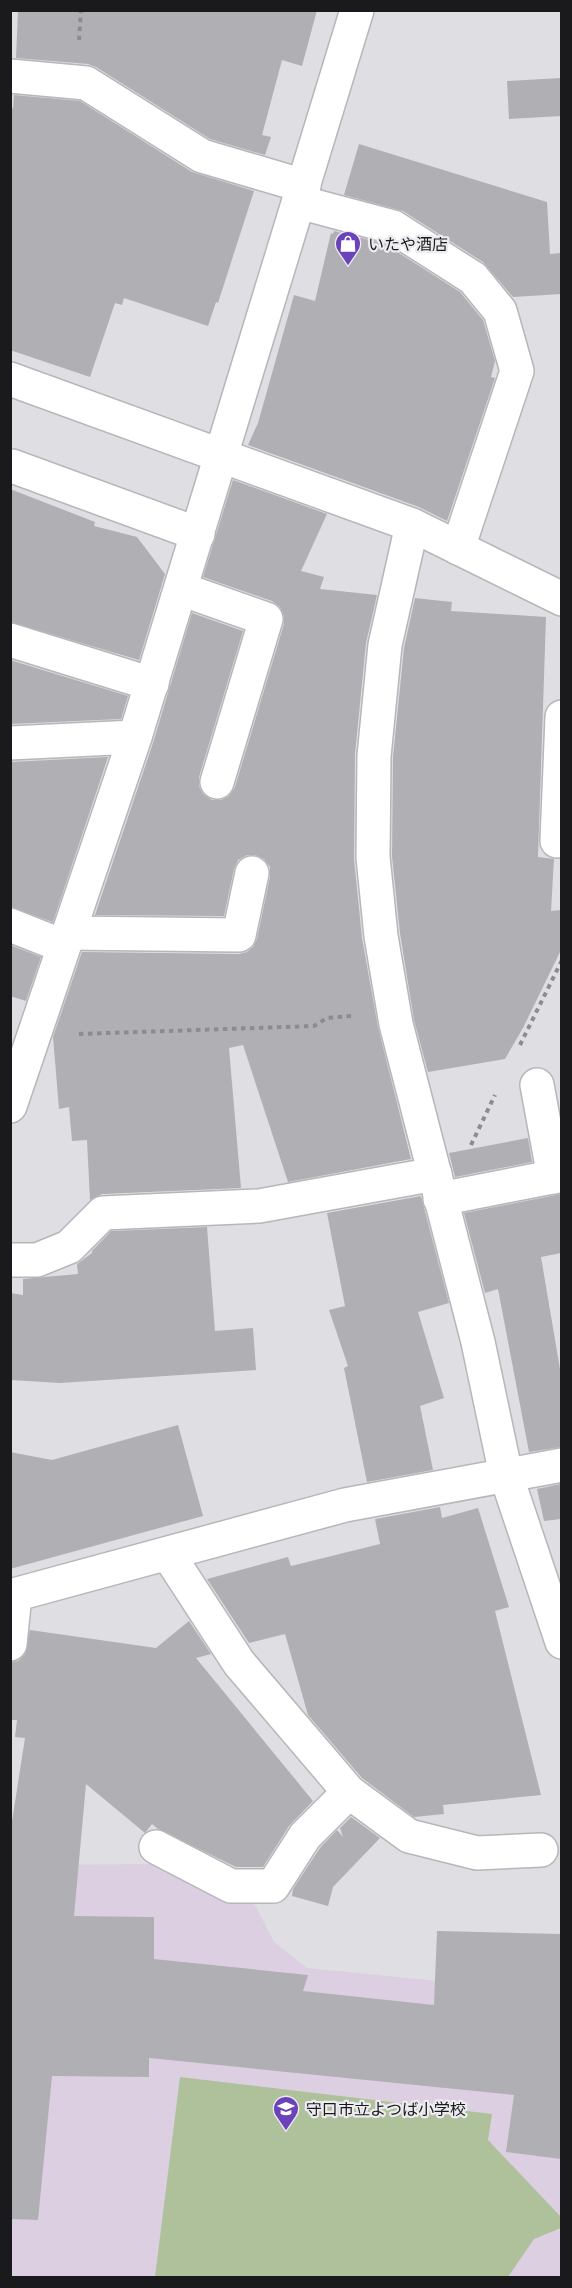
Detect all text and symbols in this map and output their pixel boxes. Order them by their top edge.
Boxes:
shop icon: いたや酒店 [333,229,363,267]
place label: いたや酒店 [368,235,448,254]
school or university icon: 守口市立よつば小学校 [271,2094,301,2132]
place label: 守口市立よつば小学校 [306,2100,466,2119]

